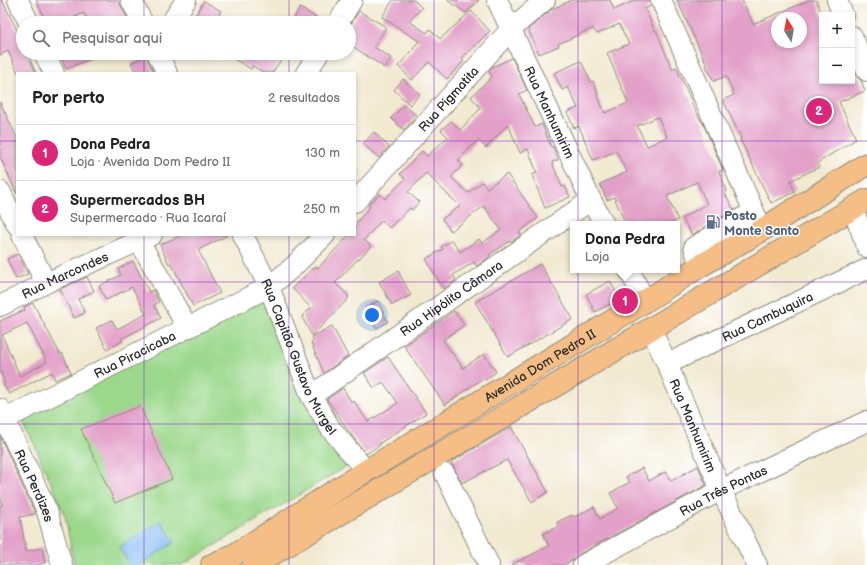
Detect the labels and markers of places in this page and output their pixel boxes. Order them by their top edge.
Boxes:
pin: 2 [806,96,832,126]
place label: Posto Monte Santo [724,208,799,239]
fuel station icon: Posto Monte Santo [705,214,721,230]
pin: 1 [612,286,638,316]

